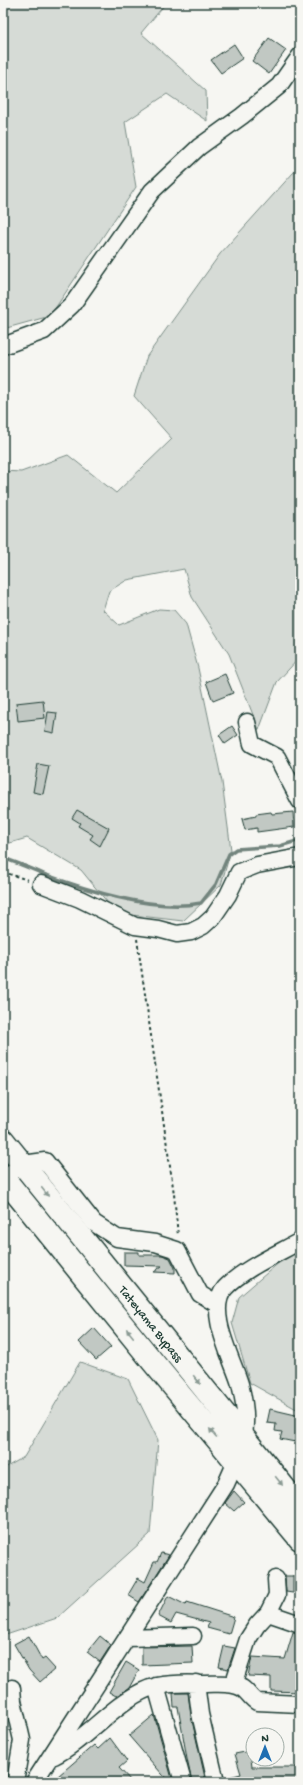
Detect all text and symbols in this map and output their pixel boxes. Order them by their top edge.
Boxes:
one-way arrow [41,1186,50,1197]
street label: Tateyama Bypass [114,1283,186,1367]
one-way arrow [126,1328,134,1339]
one-way arrow [193,1374,202,1385]
one-way arrow [209,1428,218,1439]
one-way arrow [275,1476,283,1486]
north arrow [245,1727,285,1767]
text: N [261,1733,269,1745]

